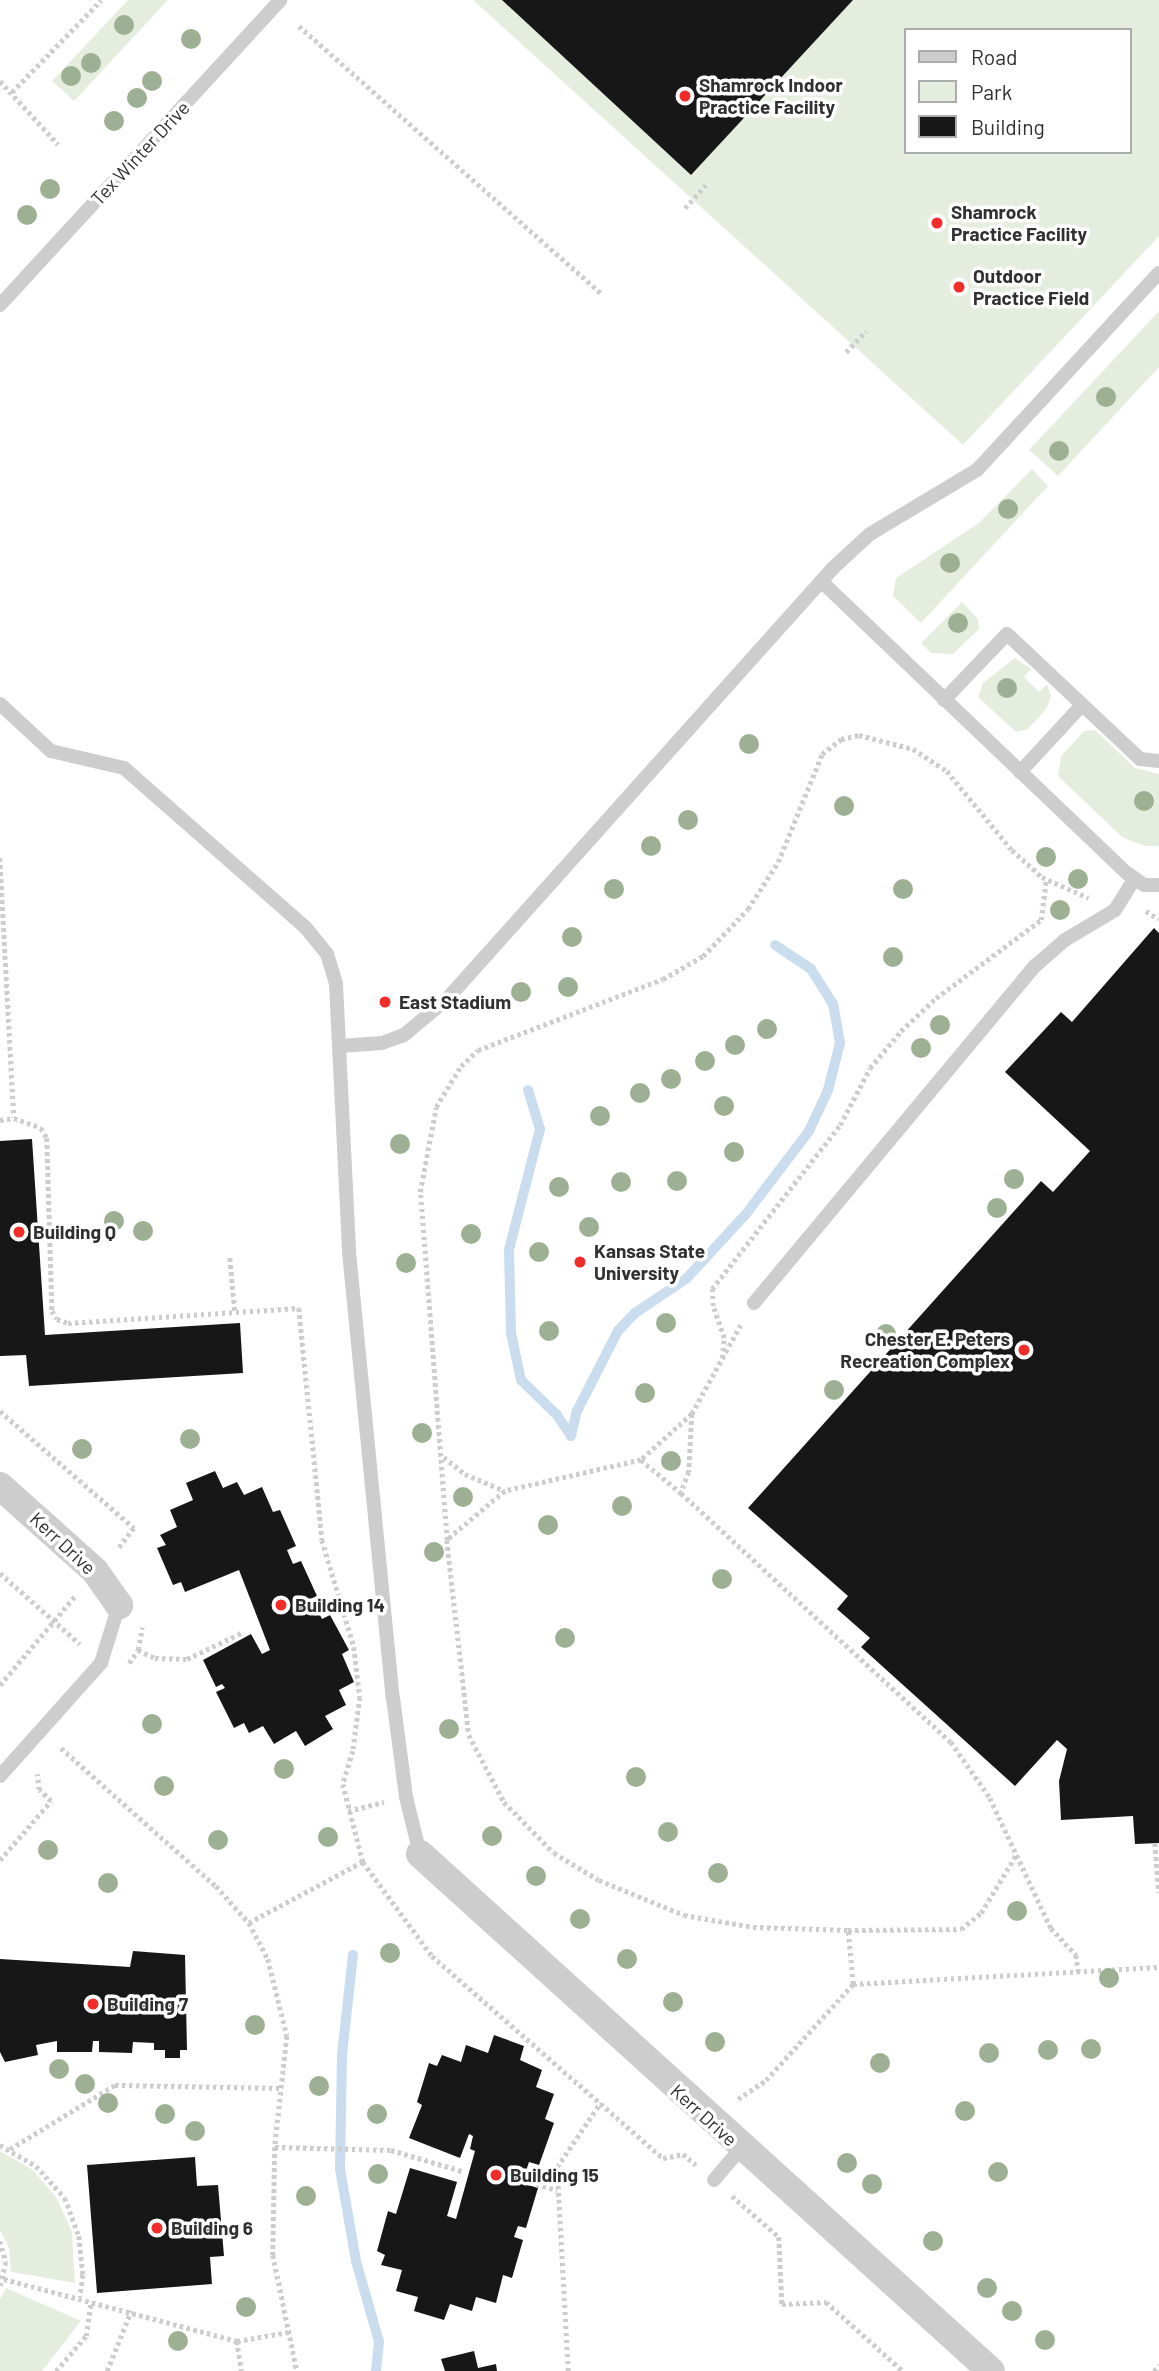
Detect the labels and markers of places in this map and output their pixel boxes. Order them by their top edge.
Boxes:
place label: Shamrock Indoor Practice Facility [699,74,843,118]
marker: Shamrock Indoor Practice Facility [677,88,693,104]
place label: Shamrock Practice Facility [951,201,1087,245]
marker: Shamrock Practice Facility [929,215,945,231]
place label: Outdoor Practice Field [973,265,1089,309]
marker: Outdoor Practice Field [951,279,967,295]
place label: East Stadium [399,991,511,1013]
marker: East Stadium [377,994,393,1010]
place label: Building Q [33,1221,116,1243]
marker: Building Q [11,1224,27,1240]
place label: Kansas State University [594,1240,705,1284]
marker: Kansas State University [572,1254,588,1270]
place label: Chester E. Peters Recreation Complex [840,1328,1010,1372]
marker: Chester E. Peters Recreation Complex [1016,1342,1032,1358]
place label: Building 14 [295,1594,385,1616]
marker: Building 14 [273,1597,289,1613]
place label: Building 7 [107,1993,188,2015]
marker: Building 7 [85,1996,101,2012]
place label: Building 15 [510,2164,599,2186]
marker: Building 15 [488,2167,504,2183]
place label: Building 6 [171,2217,253,2239]
marker: Building 6 [149,2220,165,2236]

